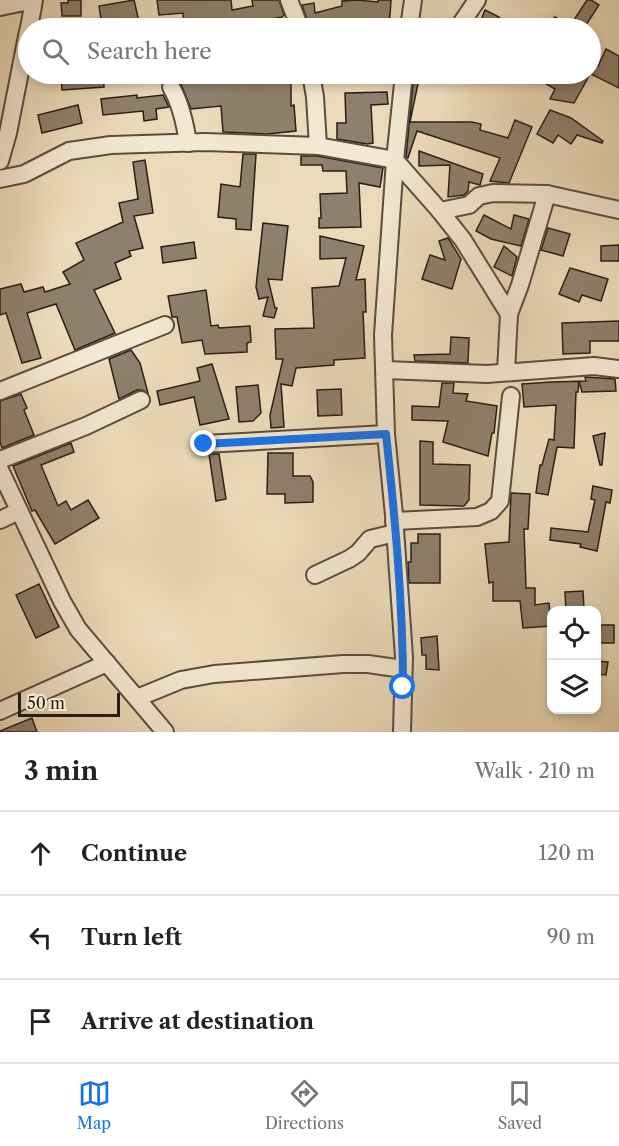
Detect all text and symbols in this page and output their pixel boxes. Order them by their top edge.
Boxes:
search box [18,18,601,84]
icon: search [39,35,72,68]
text: Search here [87,38,212,65]
route end [190,430,216,456]
map controls [547,606,601,714]
button: locate [547,606,601,660]
button: layers [547,660,601,714]
route start [389,673,415,699]
scale bar [18,690,120,718]
text: 50 m [27,693,65,713]
text: 3 min [24,755,98,787]
text: Walk · 210 m [474,759,595,783]
icon: ahead [24,837,57,870]
text: Continue [81,840,187,867]
text: 120 m [538,841,595,865]
icon: left [24,921,57,954]
text: Turn left [81,924,182,951]
text: 90 m [547,925,595,949]
icon: arrive [24,1005,57,1038]
text: Arrive at destination [81,1008,314,1035]
tab: Map [77,1077,111,1133]
tab: Directions [265,1077,344,1133]
tab: Saved [498,1077,542,1133]

